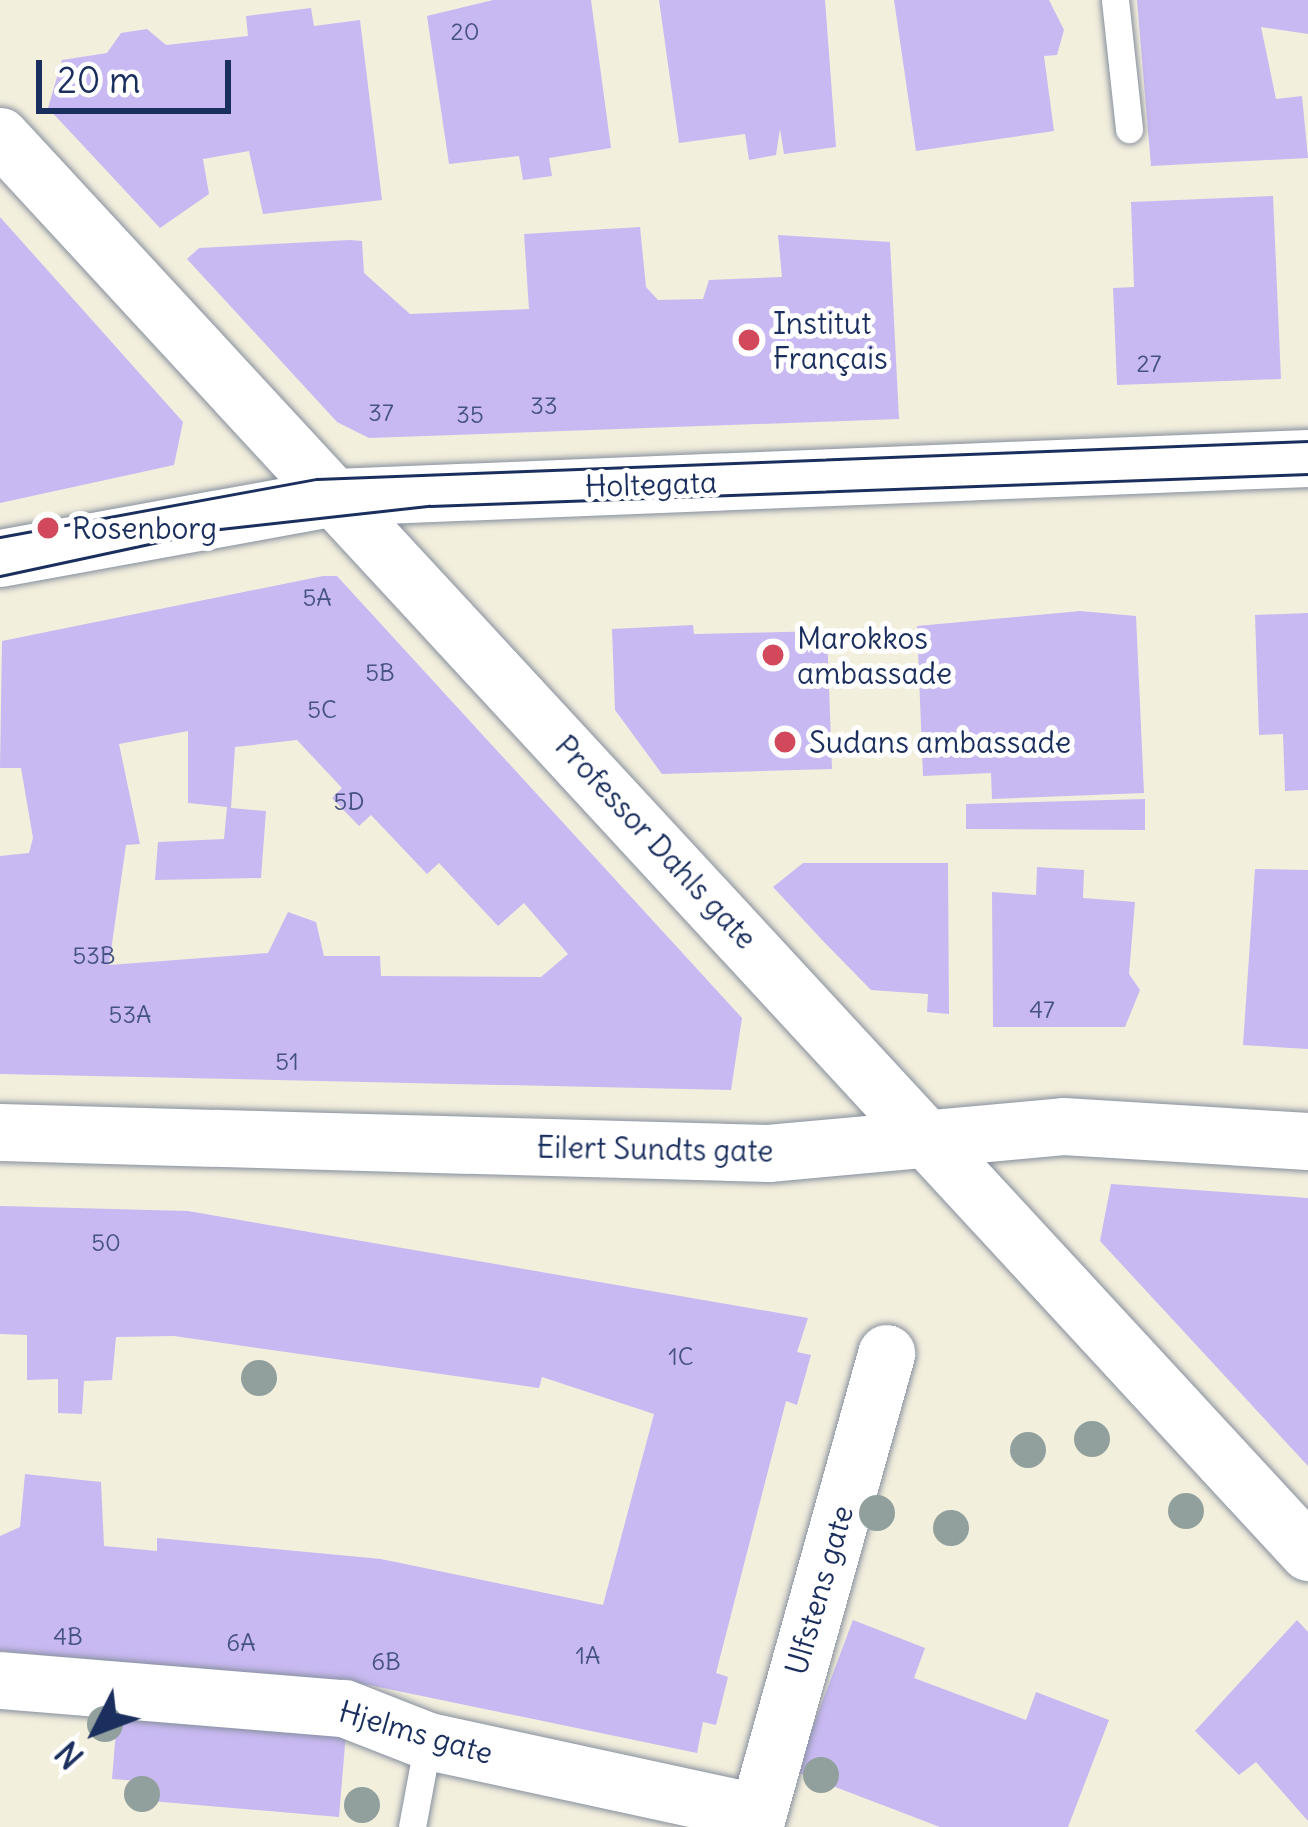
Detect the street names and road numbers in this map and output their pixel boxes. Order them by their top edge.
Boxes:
street label: Holtegata [584,464,718,504]
street label: Professor Dahls gate [548,728,764,956]
street label: Eilert Sundts gate [536,1129,774,1169]
street label: Ulfstens gate [778,1501,860,1679]
street label: Hjelms gate [335,1693,497,1771]

